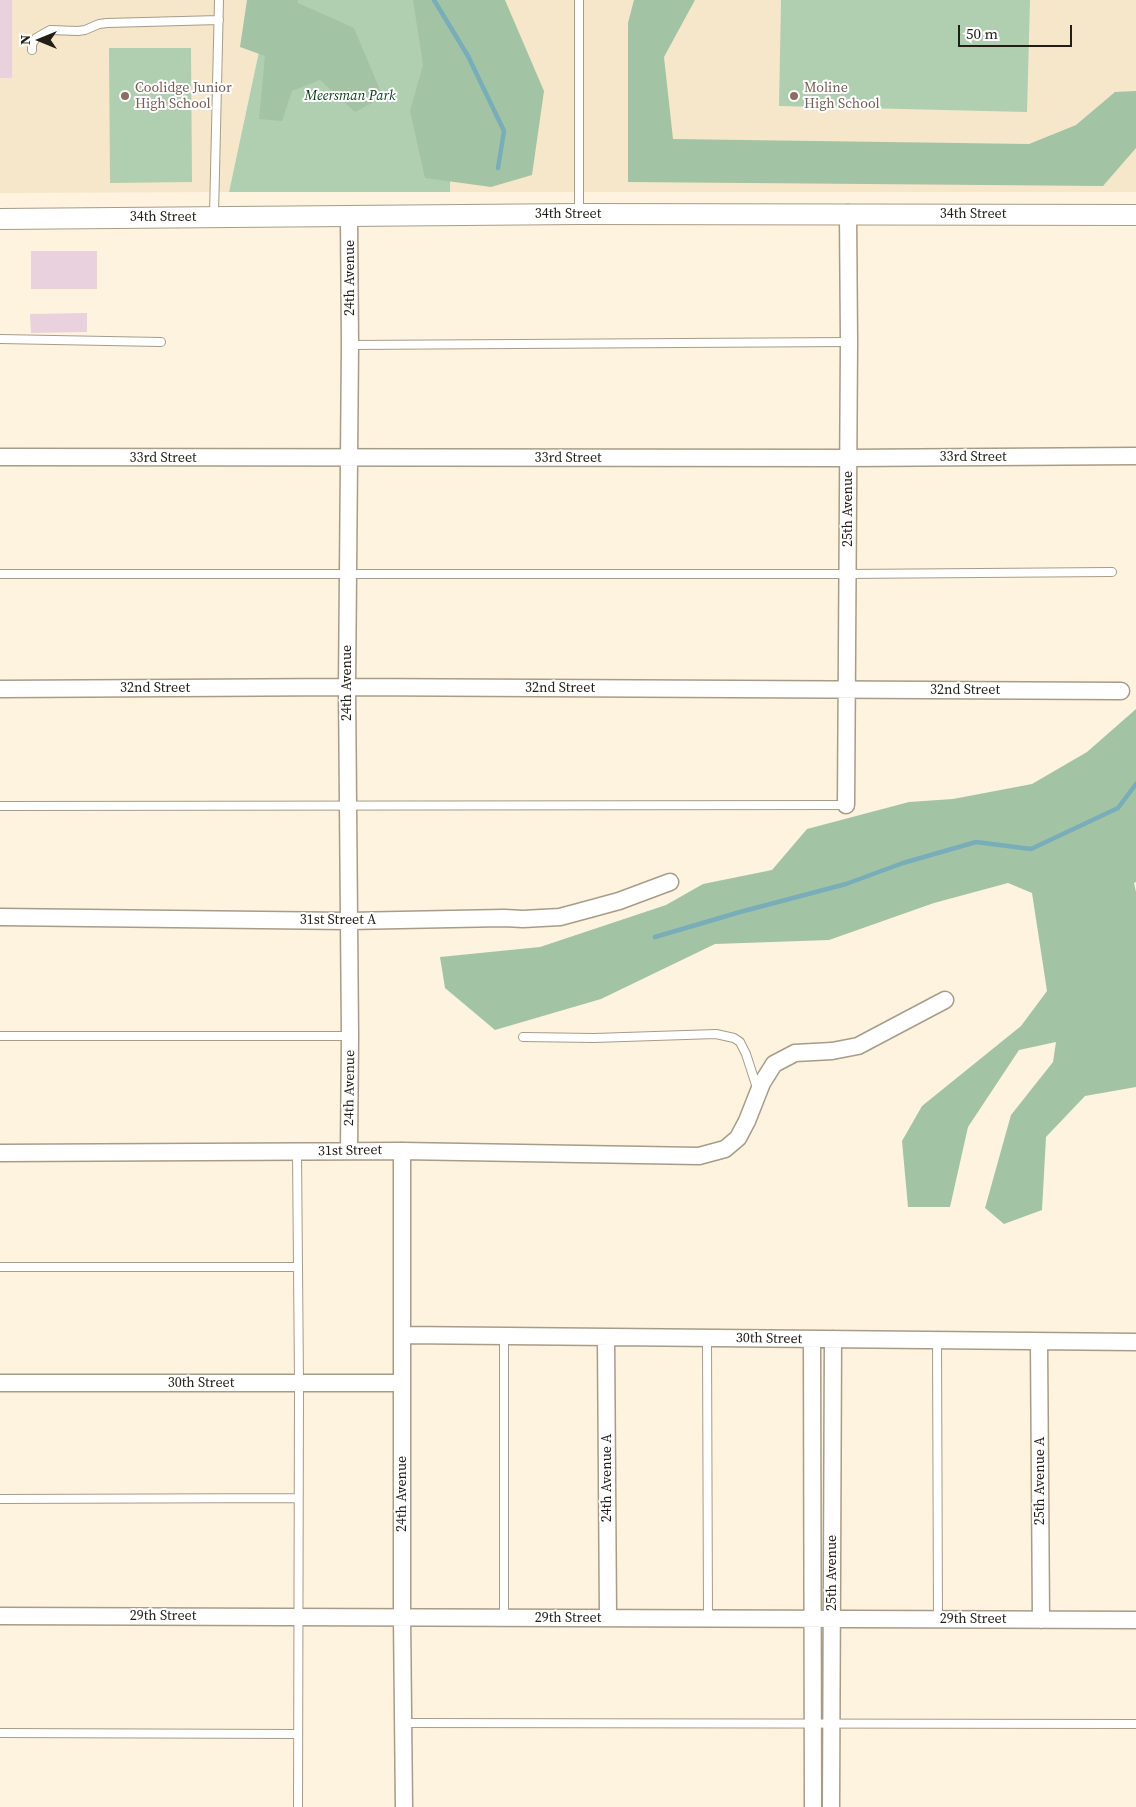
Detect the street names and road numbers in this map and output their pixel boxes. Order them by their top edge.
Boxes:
street label: 34th Street [535,206,601,222]
street label: 34th Street [940,206,1006,222]
street label: 34th Street [130,209,196,225]
street label: 24th Avenue [342,240,358,316]
street label: 33rd Street [939,449,1007,465]
street label: 33rd Street [129,450,197,466]
street label: 33rd Street [534,450,602,466]
street label: 25th Avenue [840,471,856,547]
street label: 24th Avenue [339,645,355,721]
street label: 32nd Street [120,680,190,696]
street label: 32nd Street [525,680,595,696]
street label: 32nd Street [930,682,1000,698]
street label: 31st Street A [300,912,376,928]
street label: 24th Avenue [341,1050,359,1126]
street label: 31st Street [318,1142,382,1160]
street label: 30th Street [736,1330,802,1348]
street label: 30th Street [168,1375,234,1391]
street label: 24th Avenue A [599,1434,615,1522]
street label: 25th Avenue A [1032,1437,1048,1525]
street label: 24th Avenue [394,1456,410,1532]
street label: 25th Avenue [824,1535,840,1611]
street label: 29th Street [130,1608,196,1624]
street label: 29th Street [535,1610,601,1626]
street label: 29th Street [940,1611,1006,1627]

